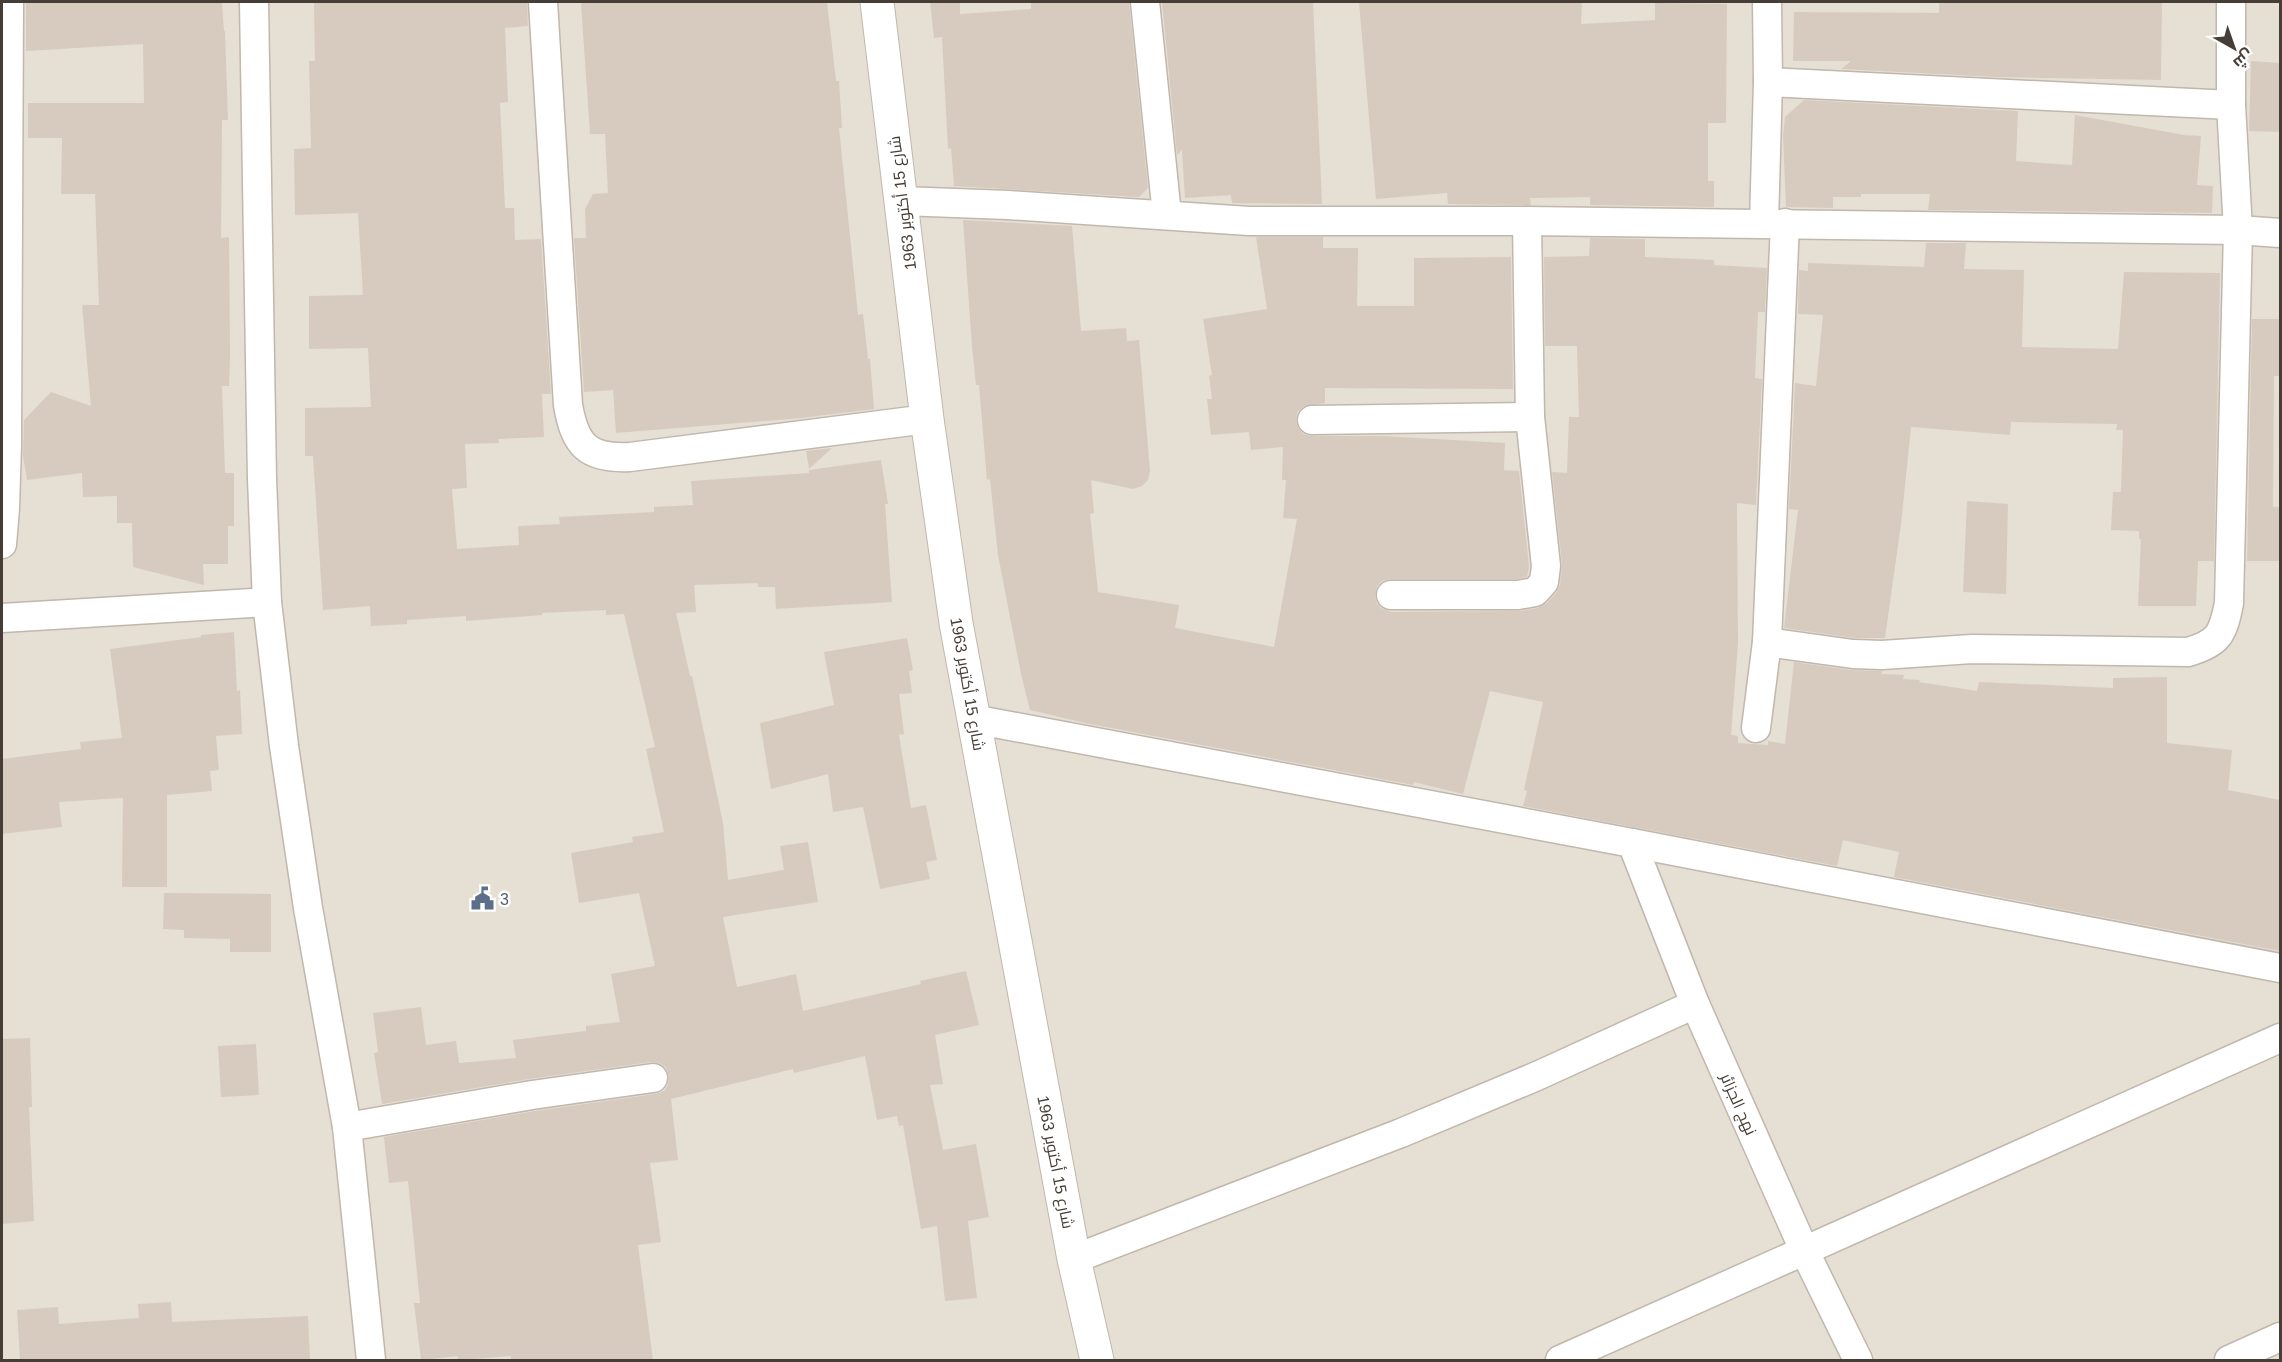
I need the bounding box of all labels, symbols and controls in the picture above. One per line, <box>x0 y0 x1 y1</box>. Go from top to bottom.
north arrow <box>2204 18 2264 78</box>
text: ش <box>2229 45 2257 72</box>
street label: شارع 15 أكتوبر 1963 <box>885 135 922 271</box>
street label: شارع 15 أكتوبر 1963 <box>944 616 989 753</box>
public building icon: 3 <box>469 886 495 912</box>
place label: 3 <box>500 891 509 908</box>
street label: نهج الجزائر <box>1714 1070 1760 1139</box>
street label: شارع 15 أكتوبر 1963 <box>1031 1094 1078 1231</box>

